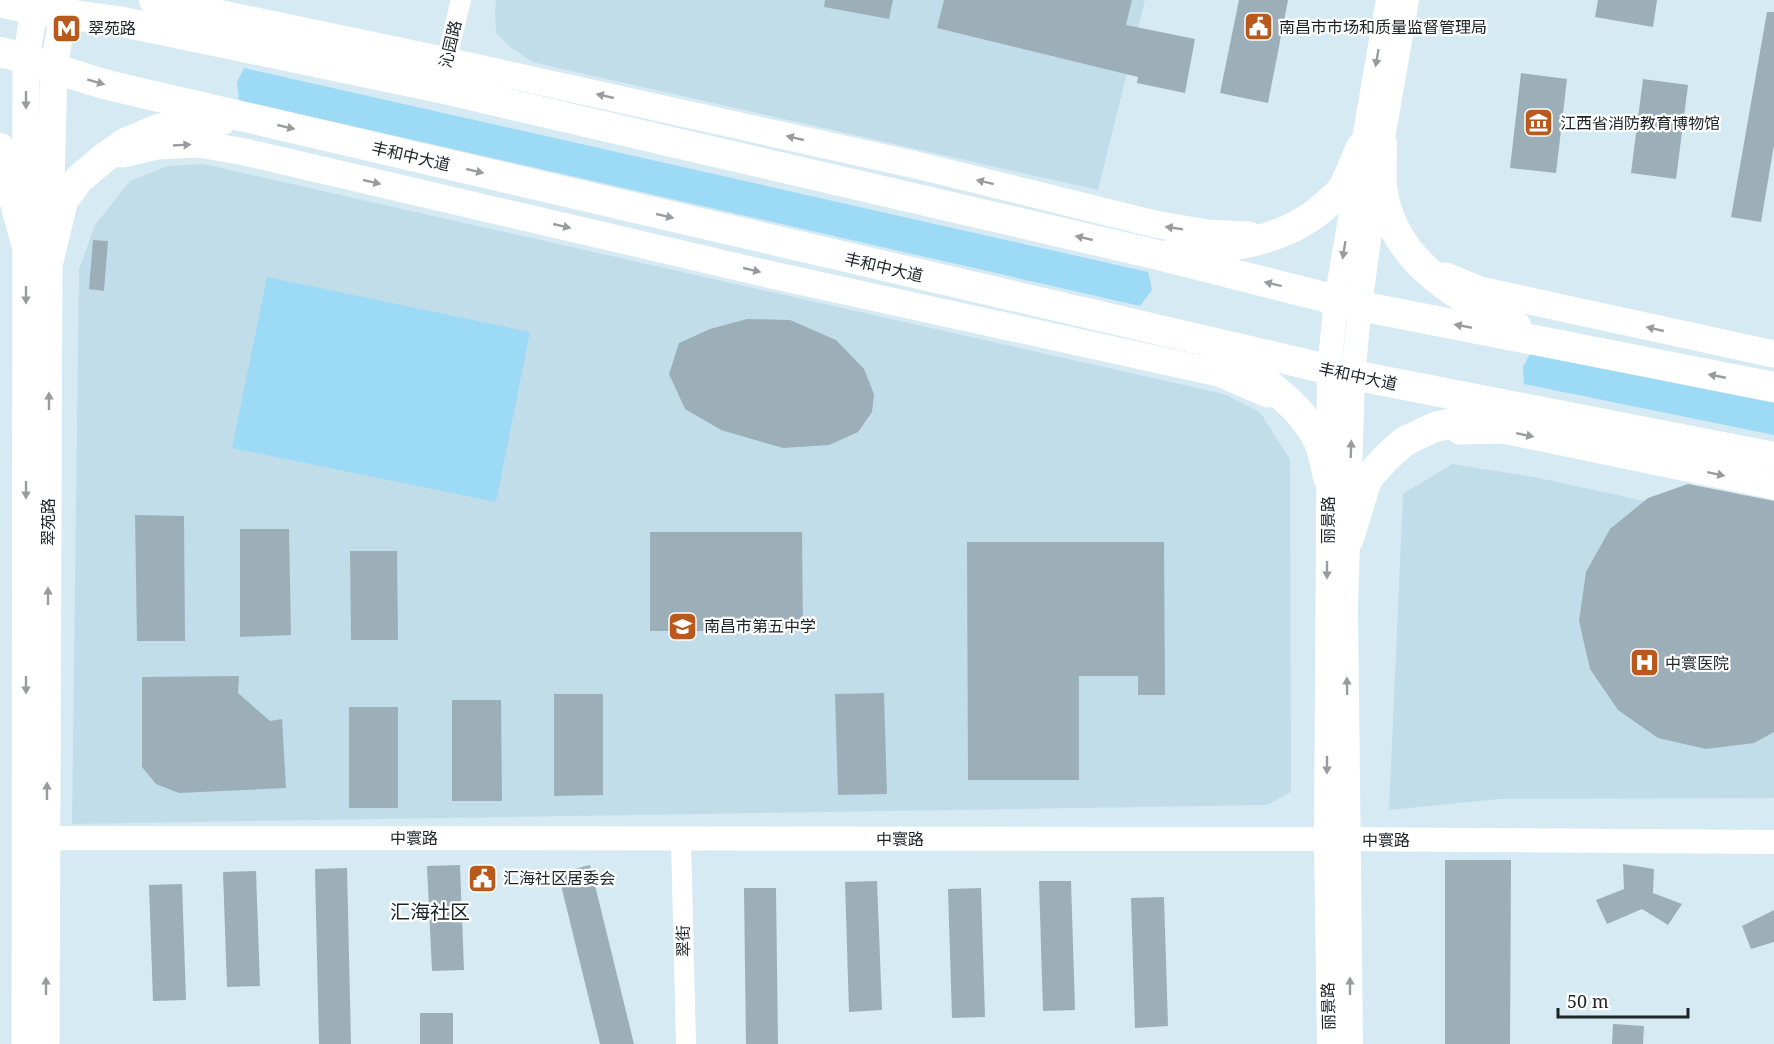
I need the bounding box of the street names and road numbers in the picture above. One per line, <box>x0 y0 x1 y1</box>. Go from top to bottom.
street label: 沁园路 <box>434 18 466 70</box>
street label: 丰和中大道 <box>370 136 452 176</box>
street label: 丰和中大道 <box>843 247 925 287</box>
street label: 丰和中大道 <box>1317 357 1399 395</box>
street label: 丽景路 <box>1317 496 1339 544</box>
street label: 翠苑路 <box>37 498 59 546</box>
street label: 中寰路 <box>390 827 438 849</box>
street label: 中寰路 <box>876 828 924 850</box>
street label: 中寰路 <box>1362 829 1410 851</box>
street label: 翠街 <box>672 925 694 957</box>
street label: 丽景路 <box>1317 982 1339 1030</box>

